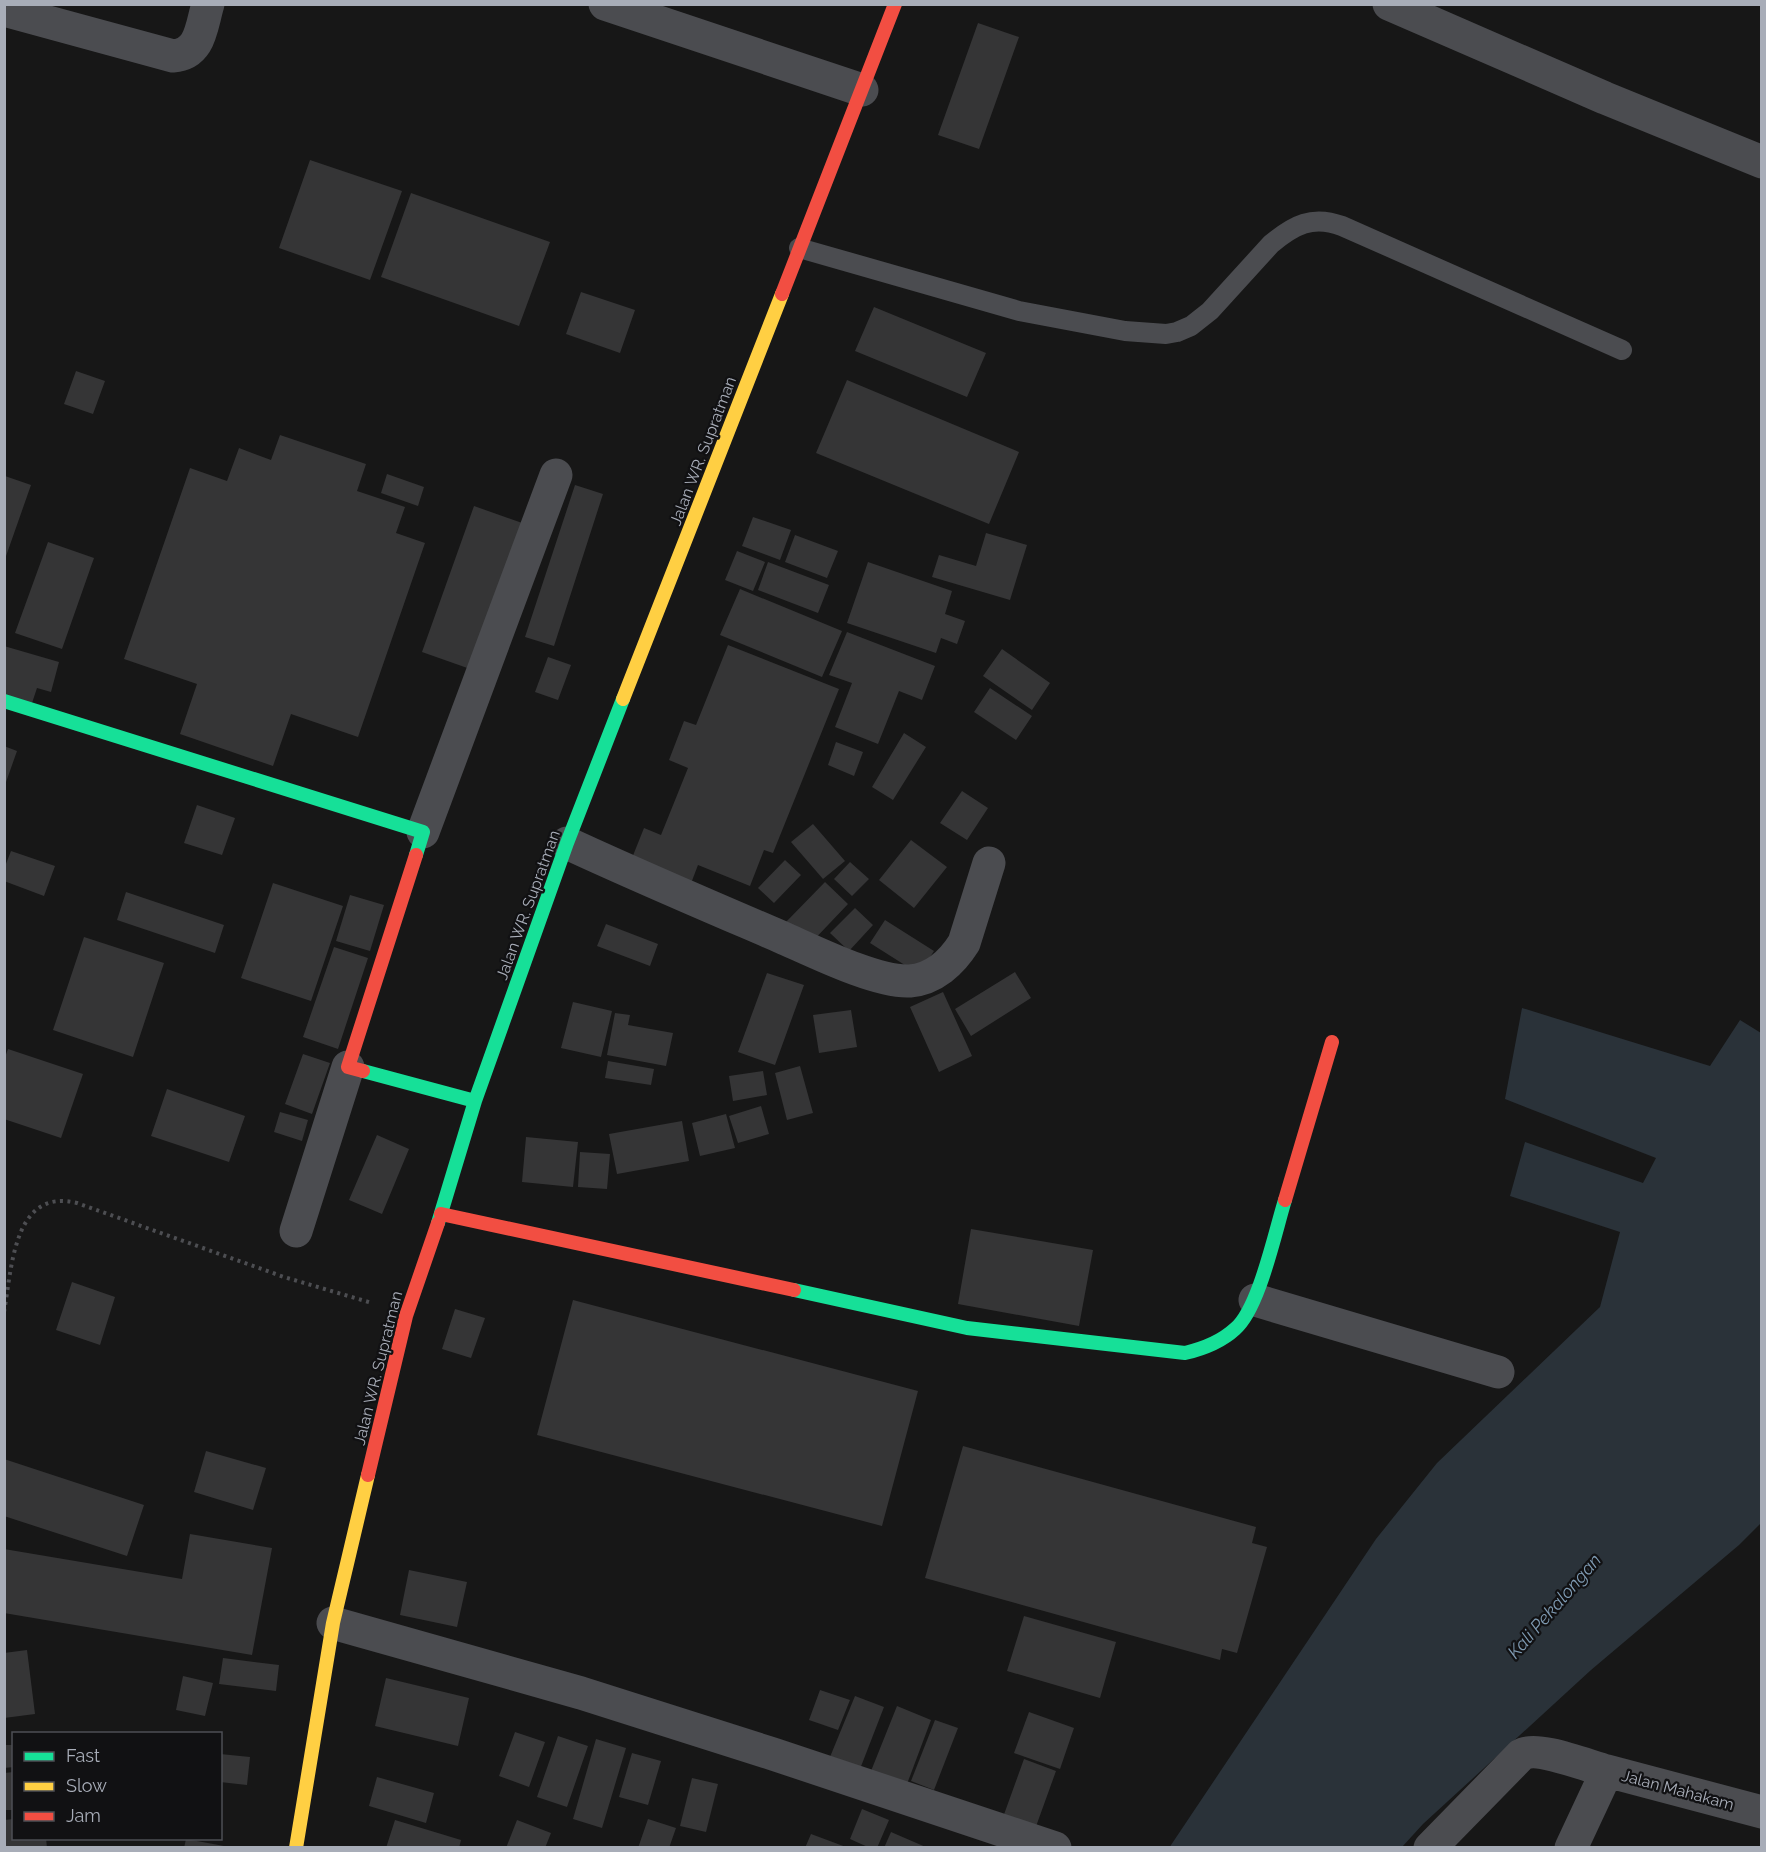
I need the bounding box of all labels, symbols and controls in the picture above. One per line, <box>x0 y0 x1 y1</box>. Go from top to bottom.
street label: Jalan WR. Supratman <box>666 374 740 528</box>
street label: Jalan WR. Supratman <box>492 828 564 982</box>
street label: Jalan WR. Supratman <box>350 1289 406 1447</box>
water label: Kali Pekalongan <box>1503 1549 1605 1663</box>
legend <box>12 1732 222 1840</box>
text: Fast <box>66 1745 100 1766</box>
street label: Jalan Mahakam <box>1620 1766 1736 1814</box>
text: Slow <box>66 1775 107 1796</box>
text: Jam <box>66 1805 101 1826</box>

